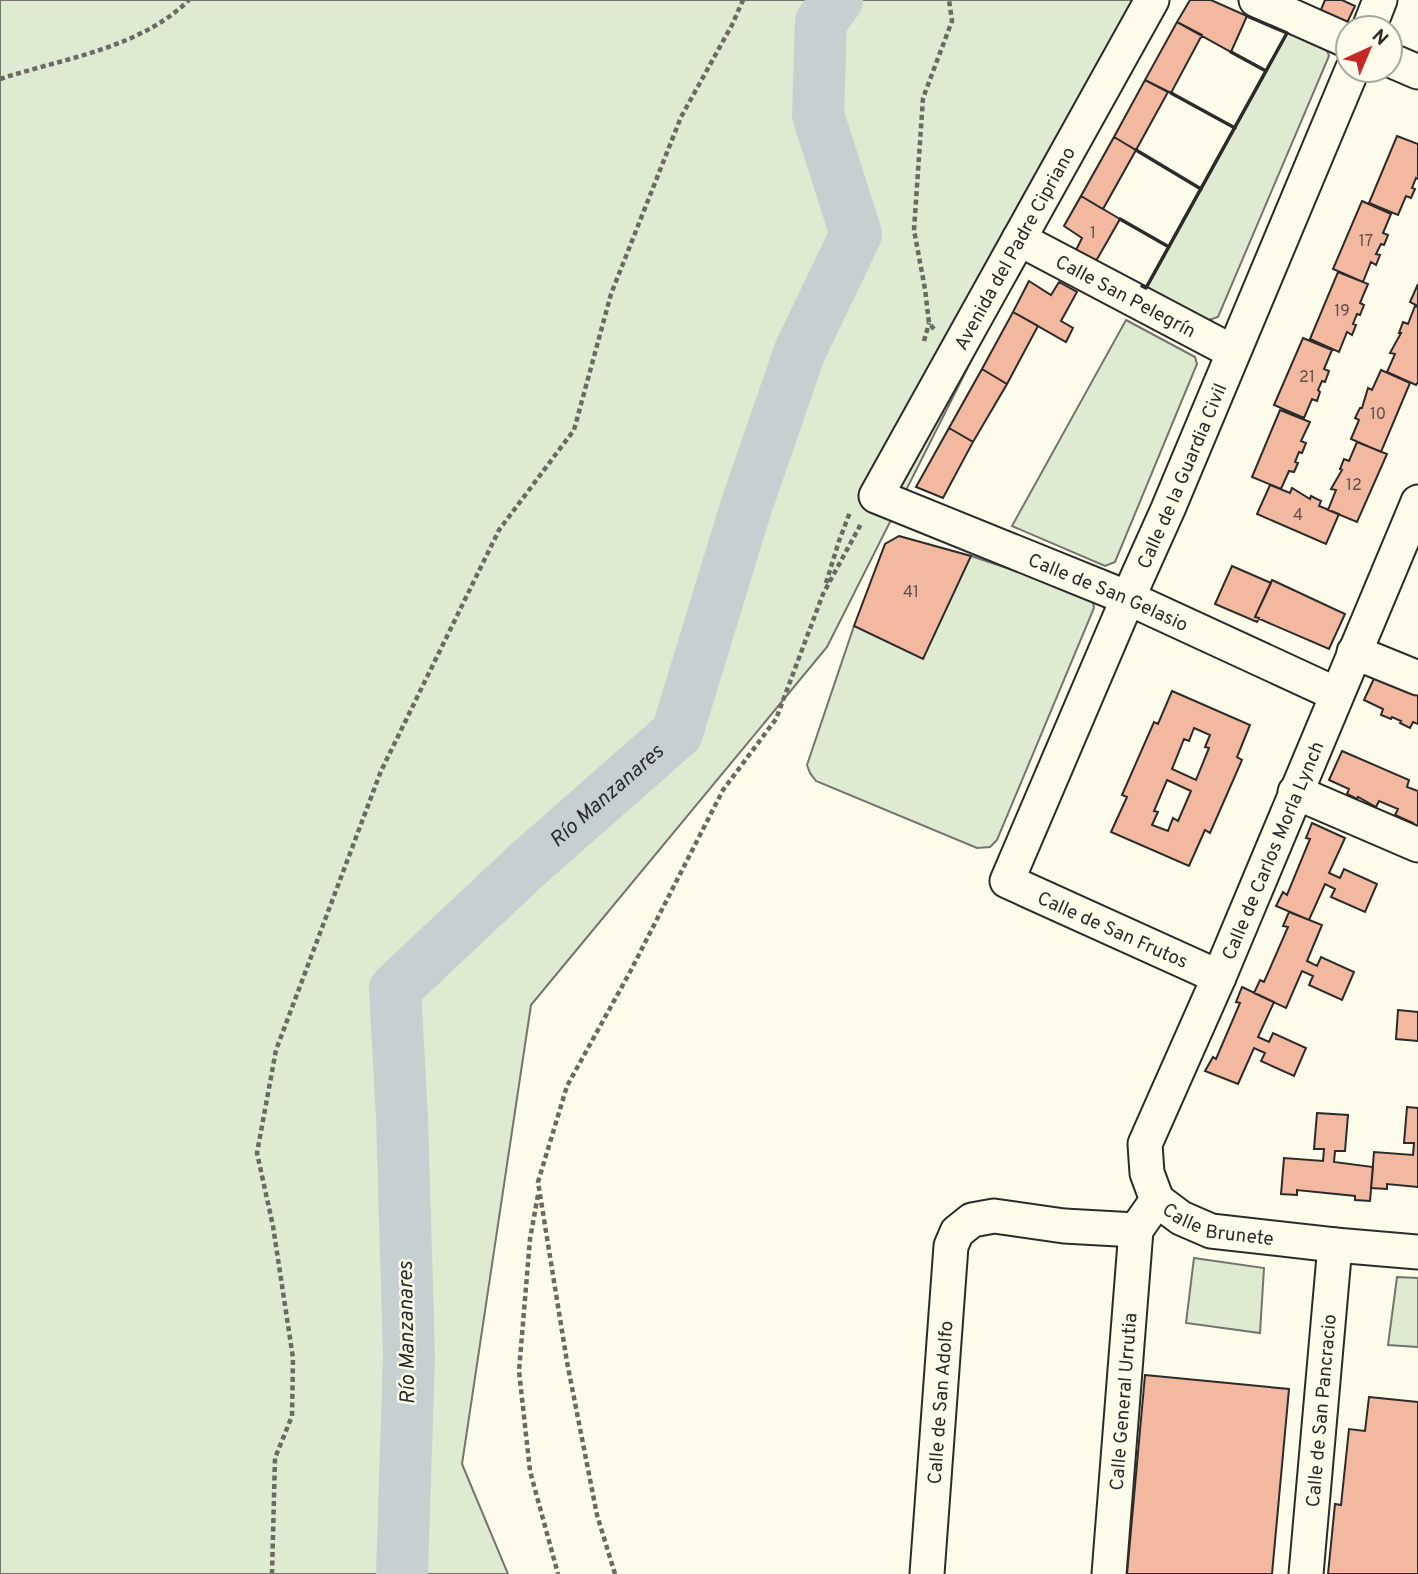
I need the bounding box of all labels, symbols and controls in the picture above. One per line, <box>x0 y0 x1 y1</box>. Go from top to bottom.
north arrow <box>1334 14 1404 84</box>
text: N <box>1366 25 1393 52</box>
street label: Avenida del Padre Cipriano <box>950 143 1082 355</box>
house number: 1 <box>1090 224 1096 244</box>
house number: 17 <box>1359 232 1373 252</box>
street label: Calle San Pelegrín <box>1051 250 1199 344</box>
house number: 19 <box>1334 302 1350 322</box>
house number: 21 <box>1299 368 1315 388</box>
street label: Calle de la Guardia Civil <box>1133 380 1233 573</box>
house number: 10 <box>1370 405 1386 425</box>
house number: 12 <box>1346 476 1362 496</box>
house number: 4 <box>1293 506 1303 526</box>
street label: Calle de San Gelasio <box>1024 549 1192 638</box>
house number: 41 <box>903 583 919 603</box>
street label: Calle de Carlos Morla Lynch <box>1218 738 1330 964</box>
water label: Río Manzanares <box>544 739 670 854</box>
street label: Calle de San Frutos <box>1033 887 1191 975</box>
street label: Calle Brunete <box>1157 1198 1275 1252</box>
water label: Río Manzanares <box>393 1261 422 1405</box>
street label: Calle General Urrutia <box>1106 1312 1143 1491</box>
street label: Calle de San Pancracio <box>1302 1313 1343 1508</box>
street label: Calle de San Adolfo <box>924 1320 959 1485</box>

